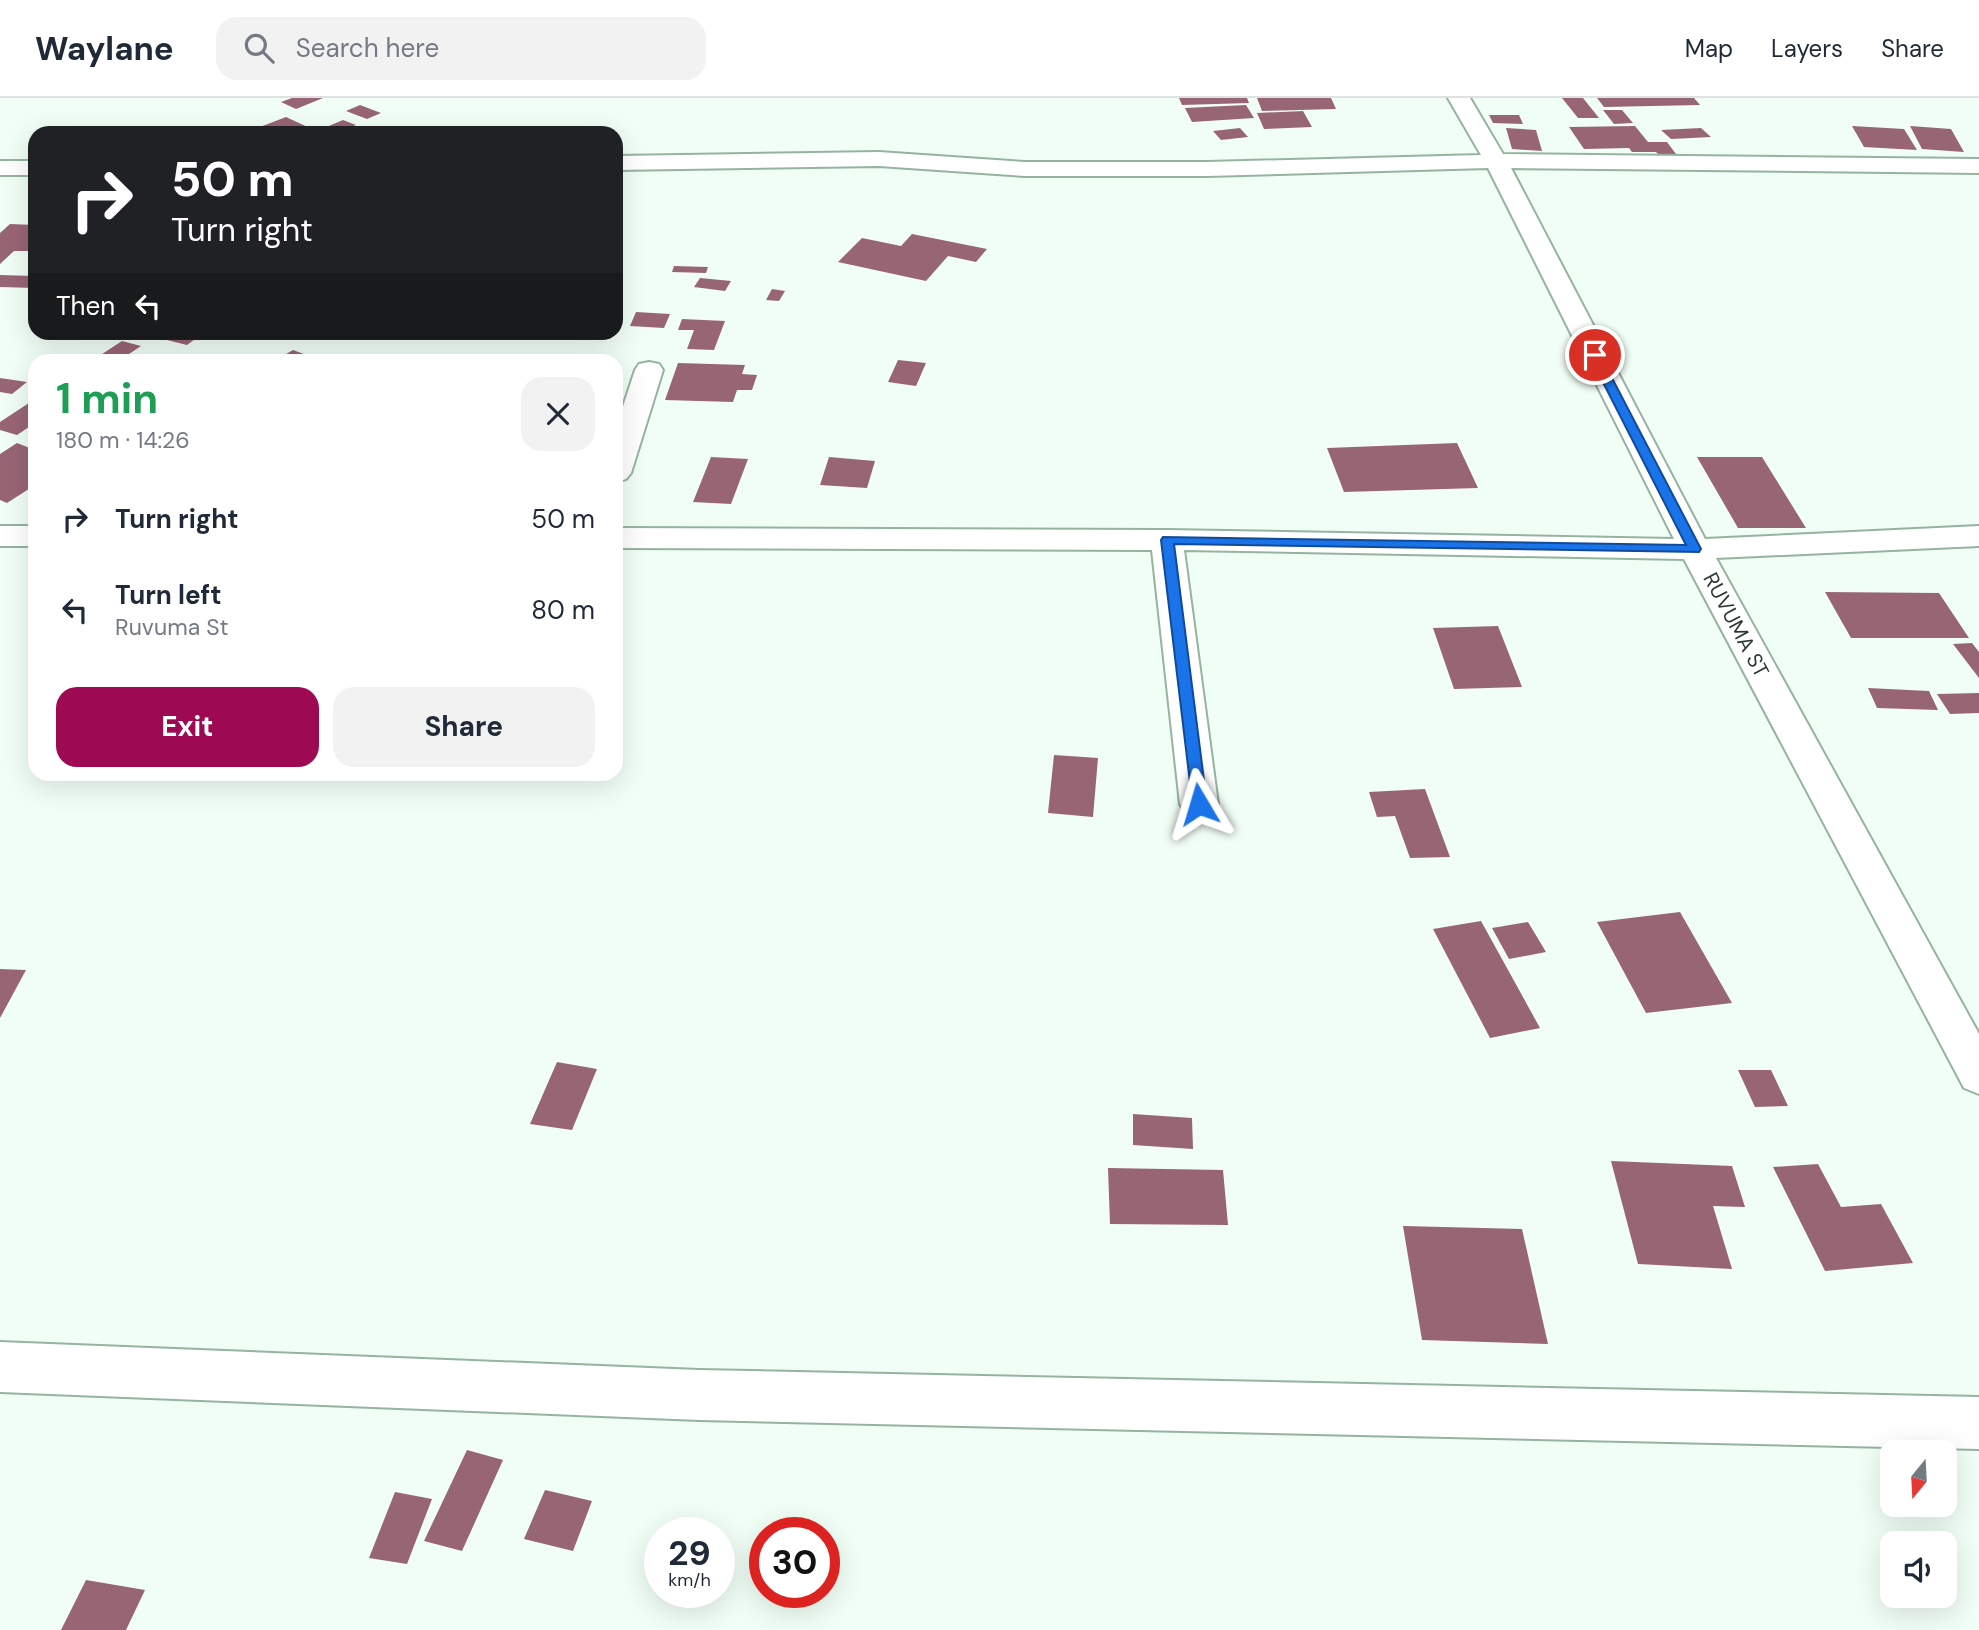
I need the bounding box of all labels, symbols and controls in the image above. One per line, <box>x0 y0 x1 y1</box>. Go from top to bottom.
search box <box>216 17 706 80</box>
text: Waylane <box>35 27 174 70</box>
icon: search <box>240 29 278 67</box>
text: Search here <box>296 31 439 65</box>
text: Map <box>1685 33 1733 64</box>
text: Layers <box>1771 33 1843 64</box>
text: Share <box>1881 33 1944 64</box>
text: 50 m <box>171 147 294 211</box>
icon: right <box>56 154 147 245</box>
text: Turn right <box>171 209 313 251</box>
icon: left <box>129 287 167 325</box>
text: Then <box>56 289 115 323</box>
pin <box>1565 325 1625 385</box>
icon: arrive <box>1576 336 1614 374</box>
text: 1 min <box>56 371 158 426</box>
button: close <box>521 377 595 451</box>
text: 180 m · 14:26 <box>56 425 190 455</box>
icon: right <box>56 500 94 538</box>
text: Turn right <box>115 502 239 536</box>
text: 50 m <box>531 502 595 536</box>
street label: RUVUMA ST <box>1697 568 1775 682</box>
text: Turn left <box>115 578 222 612</box>
icon: left <box>56 591 94 629</box>
text: 80 m <box>531 593 595 627</box>
text: Ruvuma St <box>115 612 229 642</box>
button: Exit <box>56 687 319 767</box>
button: Share <box>333 687 595 767</box>
position arrow <box>1162 767 1236 841</box>
north arrow <box>1880 1440 1956 1517</box>
map controls <box>1880 1440 1957 1608</box>
speed limit sign: 30 <box>749 1517 840 1608</box>
text: 29 <box>668 1530 711 1576</box>
button: sound <box>1880 1531 1957 1608</box>
text: km/h <box>668 1568 711 1592</box>

